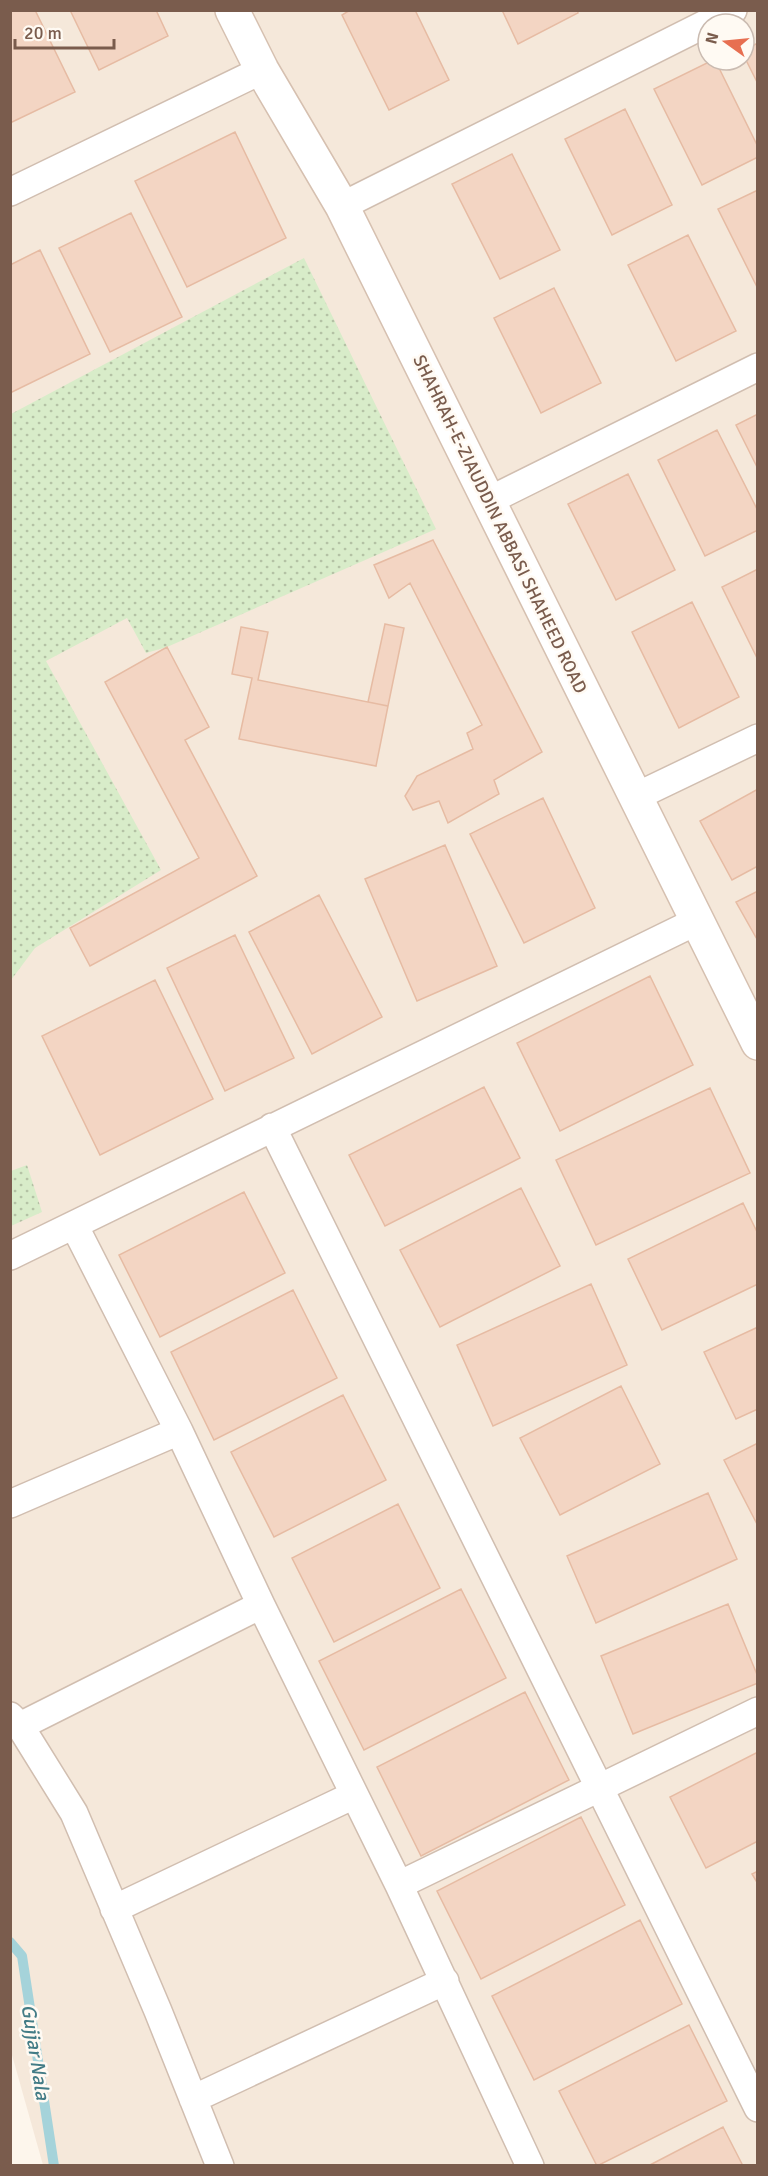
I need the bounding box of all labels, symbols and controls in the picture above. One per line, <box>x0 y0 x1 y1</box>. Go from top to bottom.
scale bar <box>15 12 114 50</box>
north arrow <box>696 12 756 72</box>
text: 20 m <box>24 22 62 44</box>
text: N <box>701 30 724 46</box>
street label: SHAHRAH-E-ZIAUDDIN ABBASI SHAHEED ROAD <box>408 351 592 697</box>
water label: Gujjar Nala <box>16 2002 56 2103</box>

